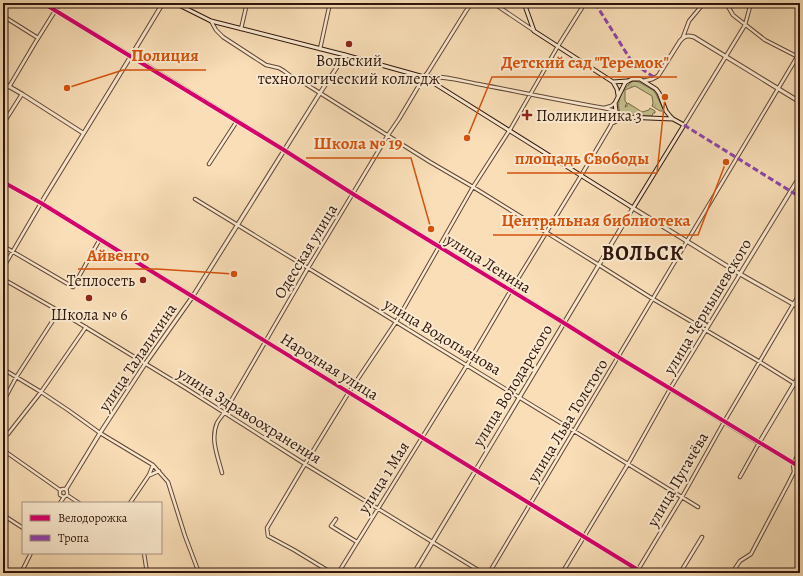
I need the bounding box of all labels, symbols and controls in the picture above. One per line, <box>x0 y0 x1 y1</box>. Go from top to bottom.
marker: Вольский технологический колледж <box>344 39 354 49</box>
callout: Полиция <box>123 41 206 70</box>
text: Полиция <box>131 44 199 67</box>
callout: Детский сад "Теремок" <box>492 48 677 77</box>
place label: Вольский технологический колледж <box>258 50 440 90</box>
text: Детский сад "Теремок" <box>501 51 669 74</box>
place label: Поликлиника 3 <box>536 105 642 127</box>
marker: Поликлиника 3 <box>521 109 533 121</box>
callout: Школа № 19 <box>306 129 411 158</box>
text: Школа № 19 <box>314 132 403 155</box>
callout: площадь Свободы <box>507 144 657 173</box>
text: площадь Свободы <box>515 147 649 170</box>
street label: Одесская улица <box>269 199 343 303</box>
callout: Центральная библиотека <box>493 206 698 235</box>
text: Центральная библиотека <box>501 209 692 232</box>
street label: улица Ленина <box>441 228 536 299</box>
street label: улица Чернышевского <box>658 235 757 379</box>
callout: Айвенго <box>78 240 157 269</box>
district label: ВОЛЬСК <box>602 240 684 267</box>
text: Айвенго <box>86 244 150 267</box>
place label: Теплосеть <box>67 270 135 292</box>
marker: Теплосеть <box>138 275 148 285</box>
street label: улица Водопьянова <box>379 292 506 381</box>
marker: Школа № 6 <box>84 293 94 303</box>
street label: улица Талалихина <box>93 299 182 417</box>
place label: Школа № 6 <box>50 304 128 326</box>
street label: улица Володарского <box>467 320 558 452</box>
street label: Народная улица <box>276 328 383 406</box>
street label: улица Льва Толстого <box>522 355 613 487</box>
street label: улица Здравоохранения <box>172 362 326 469</box>
street label: улица Пугачёва <box>641 428 714 532</box>
street label: улица 1 Мая <box>352 437 415 519</box>
legend <box>22 502 162 554</box>
text: Велодорожка <box>58 510 128 526</box>
text: Тропа <box>58 530 89 546</box>

